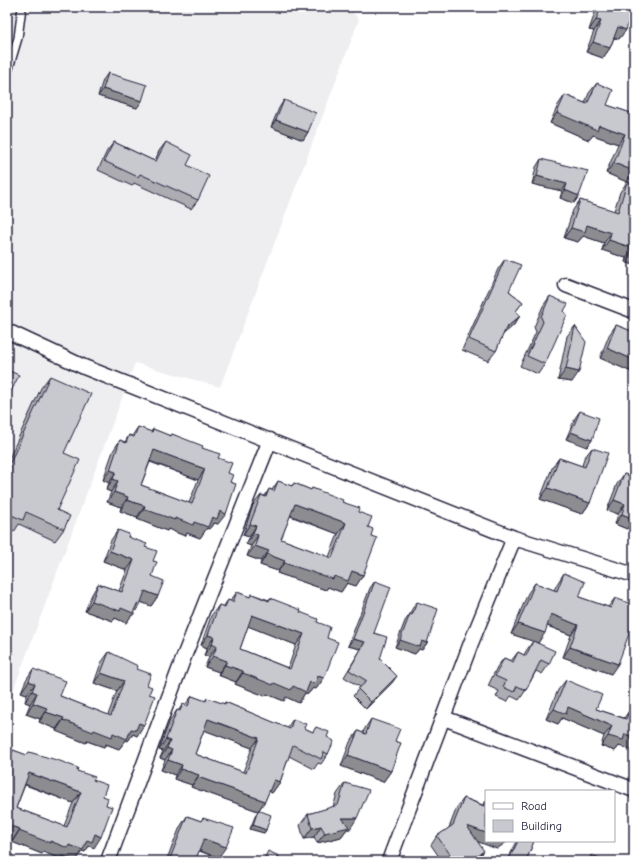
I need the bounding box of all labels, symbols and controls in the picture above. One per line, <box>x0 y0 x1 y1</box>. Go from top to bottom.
legend <box>485 790 615 842</box>
text: Road <box>521 799 547 813</box>
text: Building <box>521 819 562 833</box>

